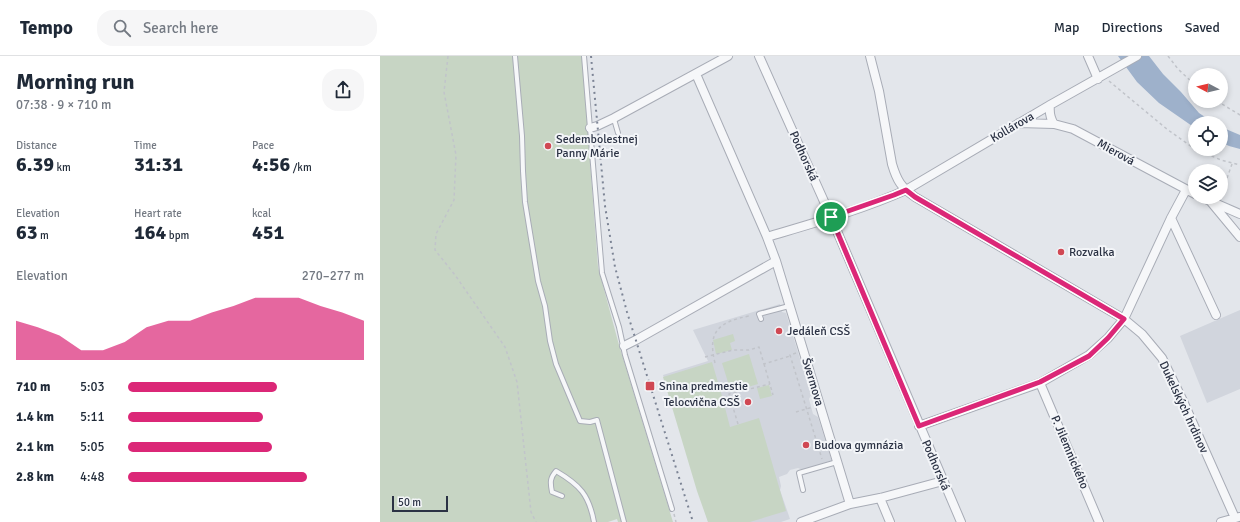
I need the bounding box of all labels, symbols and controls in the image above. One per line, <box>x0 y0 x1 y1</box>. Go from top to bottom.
search box <box>97 10 377 46</box>
text: Tempo <box>20 16 73 40</box>
icon: search <box>111 17 133 39</box>
text: Search here <box>143 19 219 37</box>
text: Map <box>1054 19 1080 36</box>
text: Directions <box>1102 19 1163 36</box>
text: Saved <box>1185 19 1220 36</box>
text: Morning run <box>16 68 135 95</box>
north arrow <box>1188 68 1228 108</box>
map controls <box>1188 68 1228 204</box>
button: share <box>322 69 364 111</box>
text: 07:38 · 9 × 710 m <box>16 97 111 113</box>
street label: Kollárova <box>988 109 1037 146</box>
button: locate <box>1188 116 1228 156</box>
street label: Podhorská <box>786 129 821 184</box>
place label: Sedembolestnej Panny Márie <box>556 132 638 161</box>
street label: Mierová <box>1094 136 1137 169</box>
text: Distance <box>16 139 57 152</box>
text: Time <box>134 139 157 152</box>
text: Pace <box>252 139 274 152</box>
marker: Sedembolestnej Panny Márie <box>543 141 553 151</box>
text: 6.39 <box>16 152 54 177</box>
text: 31:31 <box>134 152 183 177</box>
text: 4:56 <box>252 152 290 177</box>
text: km <box>54 161 71 174</box>
text: /km <box>290 161 312 174</box>
button: layers <box>1188 164 1228 204</box>
pin <box>814 200 848 234</box>
icon: arrive <box>820 206 842 228</box>
text: Elevation <box>16 207 60 220</box>
text: Heart rate <box>134 207 182 220</box>
text: kcal <box>252 207 271 220</box>
text: 63 <box>16 220 38 245</box>
text: 164 <box>134 220 166 245</box>
text: 451 <box>252 220 284 245</box>
text: m <box>38 229 49 242</box>
text: bpm <box>166 229 189 242</box>
place label: Rozvalka <box>1069 245 1115 260</box>
marker: Rozvalka <box>1056 247 1066 257</box>
text: Elevation <box>16 268 68 284</box>
text: 270–277 m <box>302 268 364 284</box>
place label: Jedáleň CSŠ <box>787 324 850 339</box>
marker: Jedáleň CSŠ <box>774 326 784 336</box>
street label: Švermova <box>798 356 827 408</box>
street label: Dukelských hrdinov <box>1156 359 1212 456</box>
text: 710 m <box>16 379 50 395</box>
text: 5:03 <box>80 379 105 395</box>
place label: Snina predmestie <box>659 379 748 394</box>
marker: Snina predmestie <box>644 380 656 392</box>
place label: Telocvična CSŠ <box>664 395 740 410</box>
marker: Telocvična CSŠ <box>743 397 753 407</box>
text: 1.4 km <box>16 409 54 425</box>
text: 5:11 <box>80 409 105 425</box>
street label: P. Jilemnického <box>1047 413 1092 491</box>
place label: Budova gymnázia <box>814 438 903 453</box>
street label: Podhorská <box>918 438 953 493</box>
text: 2.1 km <box>16 439 54 455</box>
text: 5:05 <box>80 439 105 455</box>
marker: Budova gymnázia <box>801 440 811 450</box>
text: 2.8 km <box>16 469 54 485</box>
text: 4:48 <box>80 469 105 485</box>
scale bar <box>392 494 448 513</box>
text: 50 m <box>398 496 421 509</box>

